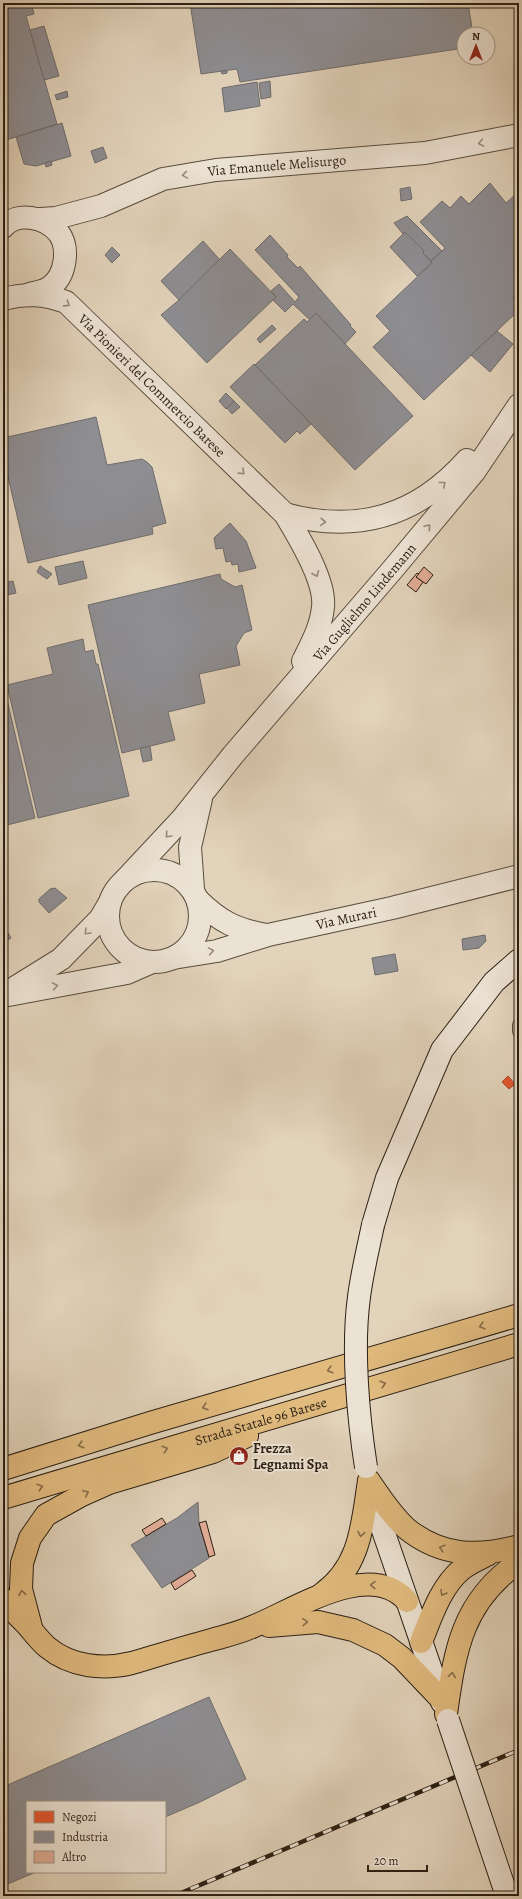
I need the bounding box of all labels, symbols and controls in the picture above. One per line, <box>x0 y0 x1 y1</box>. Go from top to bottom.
north arrow <box>456 26 496 66</box>
text: N <box>472 29 480 44</box>
one-way arrow <box>478 139 484 147</box>
street label: Via Emanuele Melisurgo <box>205 150 347 181</box>
one-way arrow <box>182 170 188 179</box>
one-way arrow <box>63 299 70 306</box>
street label: Via Pionieri del Commercio Barese <box>73 309 230 461</box>
one-way arrow <box>237 467 245 475</box>
one-way arrow <box>439 481 446 488</box>
one-way arrow <box>320 517 326 526</box>
one-way arrow <box>424 524 431 532</box>
street label: Via Guglielmo Lindemann <box>308 539 421 666</box>
one-way arrow <box>311 569 319 577</box>
one-way arrow <box>165 830 173 838</box>
street label: Via Murari <box>313 903 378 935</box>
one-way arrow <box>84 927 92 935</box>
one-way arrow <box>208 948 214 956</box>
one-way arrow <box>52 983 58 991</box>
one-way arrow <box>478 1321 485 1330</box>
one-way arrow <box>327 1365 334 1374</box>
one-way arrow <box>379 1380 386 1389</box>
street label: Strada Statale 96 Barese <box>193 1393 329 1450</box>
one-way arrow <box>202 1402 209 1411</box>
place label: Frezza Legnami Spa <box>253 1439 329 1474</box>
one-way arrow <box>78 1440 85 1449</box>
one-way arrow <box>161 1445 168 1454</box>
shop icon: Frezza Legnami Spa <box>228 1445 250 1467</box>
one-way arrow <box>37 1483 44 1492</box>
one-way arrow <box>81 1490 89 1498</box>
one-way arrow <box>357 1530 366 1537</box>
one-way arrow <box>438 1544 445 1553</box>
one-way arrow <box>370 1581 376 1589</box>
one-way arrow <box>441 1589 448 1596</box>
one-way arrow <box>18 1590 27 1596</box>
one-way arrow <box>302 1618 308 1627</box>
one-way arrow <box>447 1672 456 1678</box>
legend <box>26 1801 166 1873</box>
text: Negozi <box>62 1809 97 1825</box>
text: Industria <box>62 1829 108 1845</box>
scale bar <box>368 1847 427 1873</box>
text: Altro <box>61 1849 86 1865</box>
text: 20 m <box>374 1853 398 1869</box>

